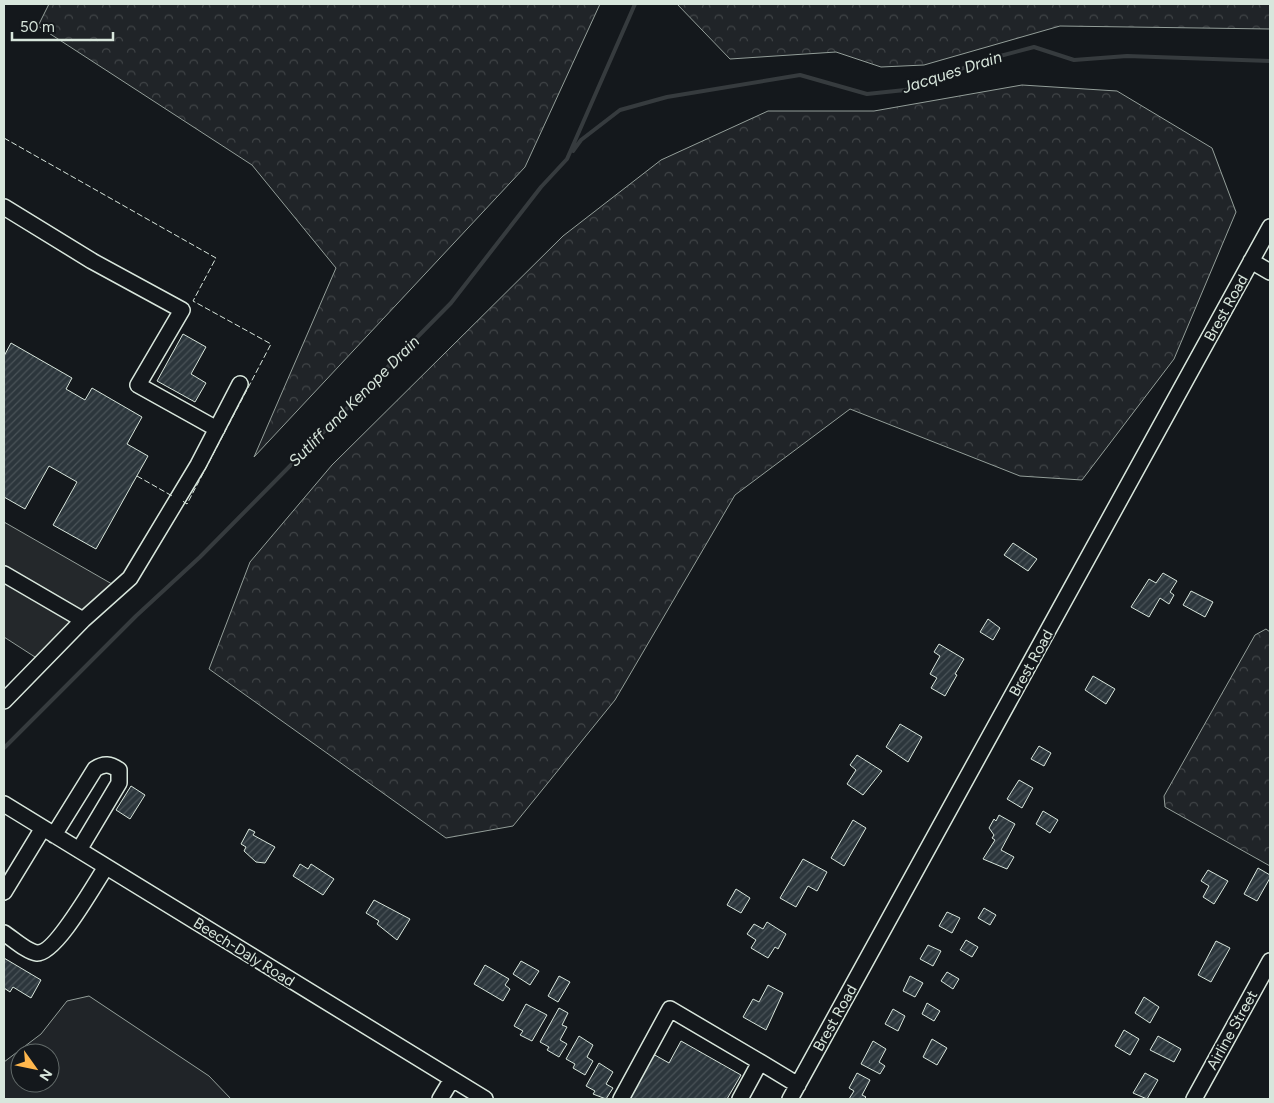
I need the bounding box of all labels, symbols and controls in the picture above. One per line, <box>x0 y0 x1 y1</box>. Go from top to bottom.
scale bar <box>12 10 114 42</box>
text: 50 m <box>20 18 55 36</box>
water label: Jacques Drain <box>899 47 1004 97</box>
street label: Brest Road <box>1200 272 1252 344</box>
water label: Sutliff and Kenope Drain <box>285 332 423 470</box>
street label: Brest Road <box>1005 627 1057 699</box>
street label: Beech-Daly Road <box>190 914 298 990</box>
street label: Brest Road <box>809 982 861 1054</box>
street label: Airline Street <box>1203 987 1261 1073</box>
north arrow <box>10 1043 60 1093</box>
text: N <box>35 1066 56 1084</box>

